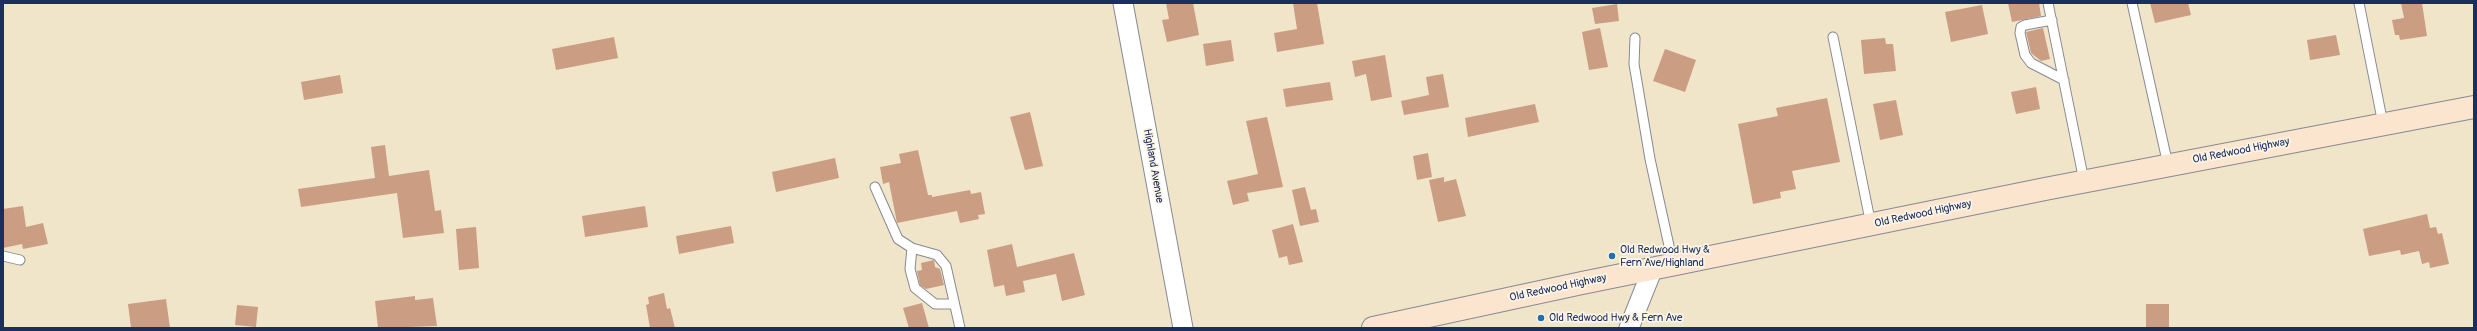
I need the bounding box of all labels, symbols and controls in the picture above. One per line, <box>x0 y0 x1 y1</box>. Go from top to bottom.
street label: Highland Avenue <box>1140 128 1166 204</box>
street label: Old Redwood Highway <box>2191 135 2291 167</box>
street label: Old Redwood Highway <box>1873 197 1973 231</box>
place label: Old Redwood Hwy & Fern Ave/Highland <box>1620 243 1710 269</box>
marker: Old Redwood Hwy & Fern Ave/Highland <box>1607 251 1617 261</box>
street label: Old Redwood Highway <box>1508 271 1608 305</box>
place label: Old Redwood Hwy & Fern Ave <box>1549 311 1682 325</box>
marker: Old Redwood Hwy & Fern Ave <box>1536 313 1546 323</box>

